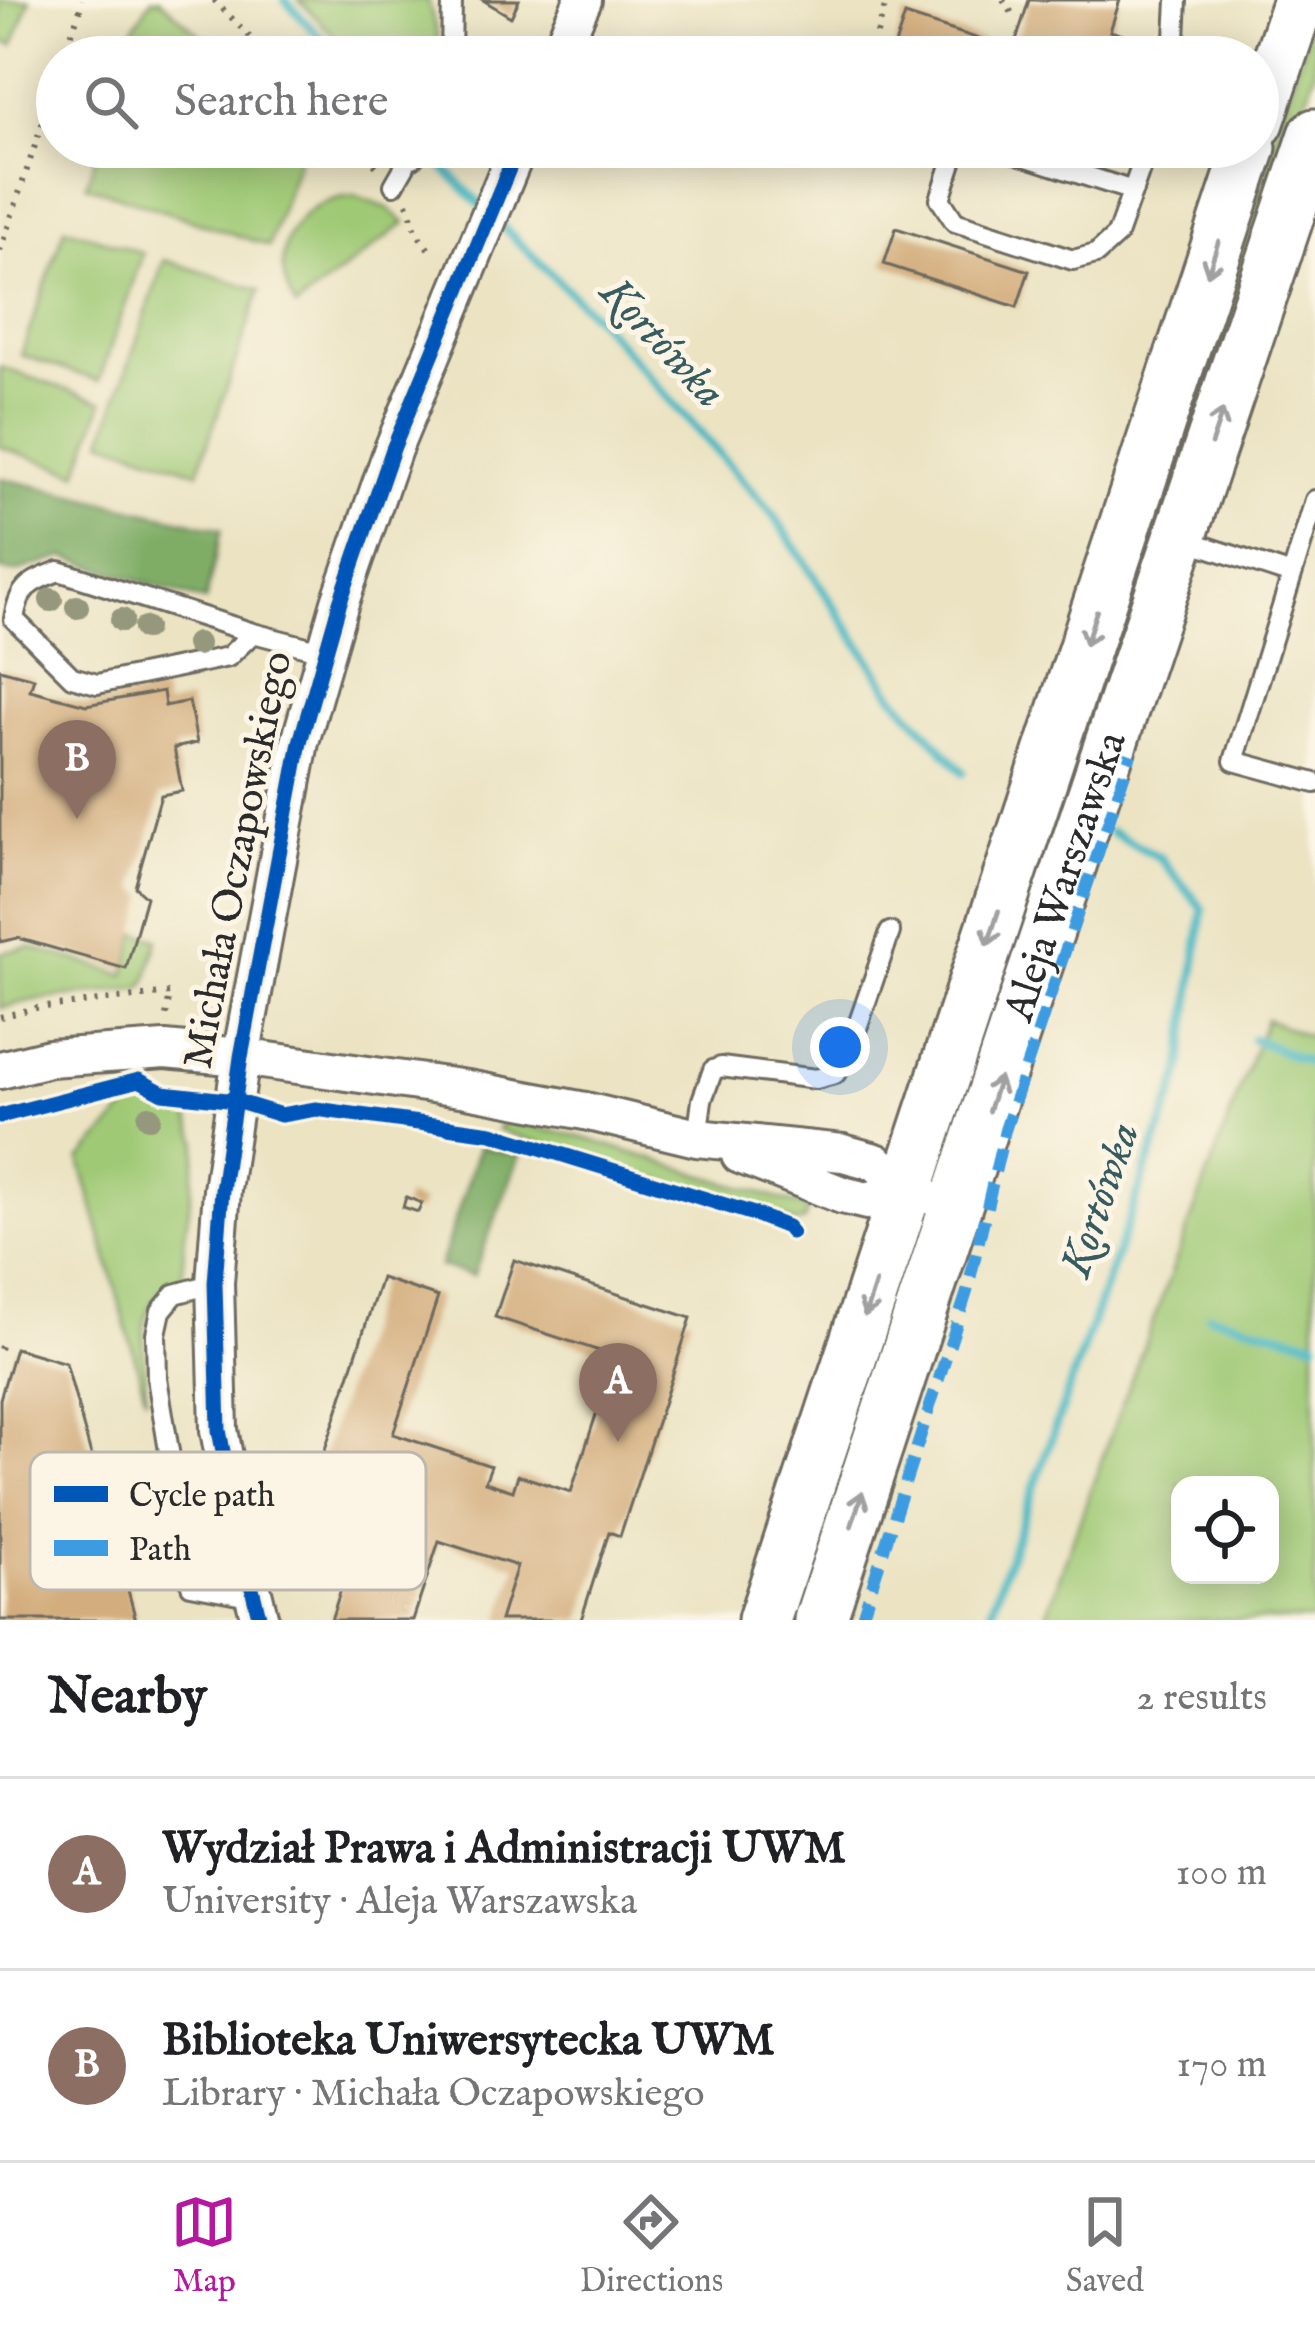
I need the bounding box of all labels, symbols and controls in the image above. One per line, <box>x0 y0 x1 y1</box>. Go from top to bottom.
search box <box>36 36 1279 168</box>
icon: search <box>78 69 144 135</box>
text: Search here <box>174 74 388 131</box>
one-way arrow <box>1201 239 1222 276</box>
water label: Kortówka <box>585 264 737 421</box>
one-way arrow <box>1208 409 1229 446</box>
one-way arrow <box>1078 608 1100 646</box>
street label: Michała Oczapowskiego <box>173 647 305 1073</box>
pin: B <box>38 720 116 819</box>
street label: Aleja Warszawska <box>993 724 1140 1029</box>
one-way arrow <box>980 908 1002 946</box>
your location <box>810 1017 870 1077</box>
one-way arrow <box>985 1076 1006 1113</box>
water label: Kortówka <box>1047 1115 1154 1287</box>
one-way arrow <box>857 1280 879 1318</box>
pin: A <box>579 1343 657 1442</box>
legend <box>30 1452 426 1590</box>
text: Cycle path <box>129 1476 275 1518</box>
map controls <box>1171 1476 1279 1584</box>
button: locate <box>1171 1476 1279 1584</box>
one-way arrow <box>847 1491 869 1529</box>
text: Path <box>129 1530 191 1572</box>
text: Nearby <box>48 1666 207 1731</box>
text: 2 results <box>1136 1674 1267 1723</box>
text: Wydział Prawa i Administracji UWM <box>162 1821 846 1878</box>
text: A <box>74 1849 100 1898</box>
text: 100 m <box>1176 1849 1267 1898</box>
text: University · Aleja Warszawska <box>162 1878 637 1927</box>
text: Biblioteka Uniwersytecka UWM <box>162 2013 775 2070</box>
text: B <box>74 2041 100 2090</box>
text: 170 m <box>1176 2041 1267 2090</box>
text: Library · Michała Oczapowskiego <box>162 2070 705 2119</box>
tab: Map <box>171 2189 237 2303</box>
tab: Directions <box>580 2189 723 2303</box>
tab: Saved <box>1066 2189 1144 2303</box>

